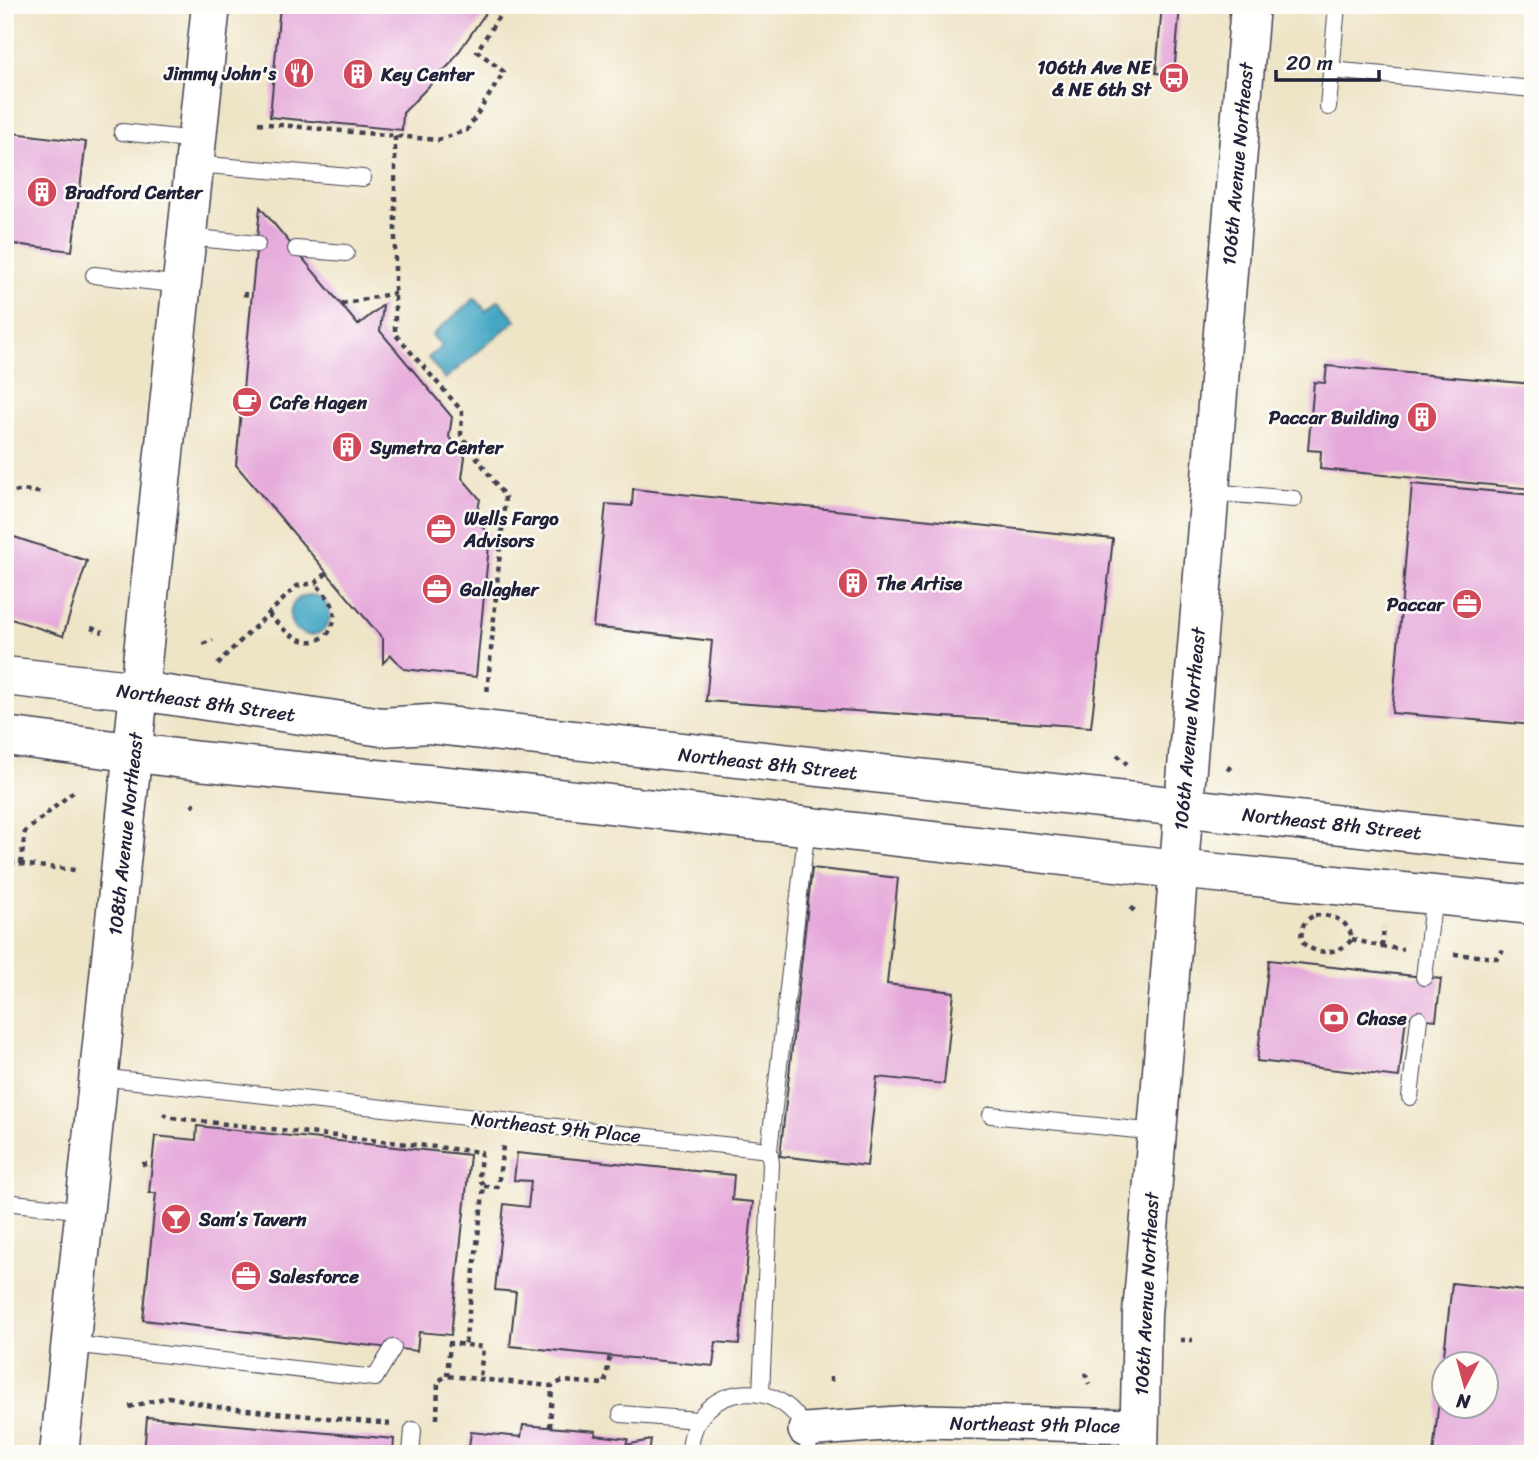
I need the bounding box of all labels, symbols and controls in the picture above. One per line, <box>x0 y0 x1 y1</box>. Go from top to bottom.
scale bar <box>1276 38 1379 82</box>
text: 20 m <box>1286 44 1333 82</box>
place label: 106th Ave NE & NE 6th St <box>1037 51 1152 106</box>
restaurant icon: Jimmy John's <box>282 56 316 90</box>
place label: Jimmy John's <box>163 57 277 90</box>
building icon: Key Center <box>341 57 375 91</box>
place label: Key Center <box>380 58 476 91</box>
street label: 106th Avenue Northeast <box>1212 60 1263 267</box>
bus stop icon: 106th Ave NE & NE 6th St <box>1157 61 1191 95</box>
building icon: Bradford Center <box>25 175 59 209</box>
place label: Bradford Center <box>65 176 204 209</box>
cafe icon: Cafe Hagen <box>230 385 264 419</box>
place label: Cafe Hagen <box>269 386 368 419</box>
building icon: Paccar Building <box>1405 400 1439 434</box>
place label: Paccar Building <box>1269 401 1399 434</box>
building icon: Symetra Center <box>330 430 364 464</box>
place label: Symetra Center <box>369 431 505 464</box>
place label: Wells Fargo Advisors <box>463 502 559 557</box>
office icon: Wells Fargo Advisors <box>424 512 458 546</box>
building icon: The Artise <box>836 566 870 600</box>
place label: The Artise <box>876 567 963 600</box>
office icon: Gallagher <box>420 572 454 606</box>
place label: Gallagher <box>459 573 540 606</box>
office icon: Paccar <box>1450 587 1484 621</box>
place label: Paccar <box>1387 588 1445 621</box>
street label: 106th Avenue Northeast <box>1164 625 1215 832</box>
street label: Northeast 8th Street <box>114 674 297 731</box>
street label: 108th Avenue Northeast <box>98 729 153 937</box>
street label: Northeast 8th Street <box>677 738 859 789</box>
street label: Northeast 8th Street <box>1241 798 1423 849</box>
bank icon: Chase <box>1317 1001 1351 1035</box>
place label: Chase <box>1356 1002 1407 1035</box>
street label: Northeast 9th Place <box>470 1102 642 1153</box>
street label: 106th Avenue Northeast <box>1125 1190 1168 1397</box>
bar icon: Sam’s Tavern <box>159 1202 193 1236</box>
place label: Sam’s Tavern <box>198 1203 307 1236</box>
office icon: Salesforce <box>229 1259 263 1293</box>
place label: Salesforce <box>268 1260 359 1293</box>
north arrow <box>1430 1350 1500 1420</box>
text: N <box>1454 1384 1473 1419</box>
street label: Northeast 9th Place <box>950 1407 1121 1442</box>

